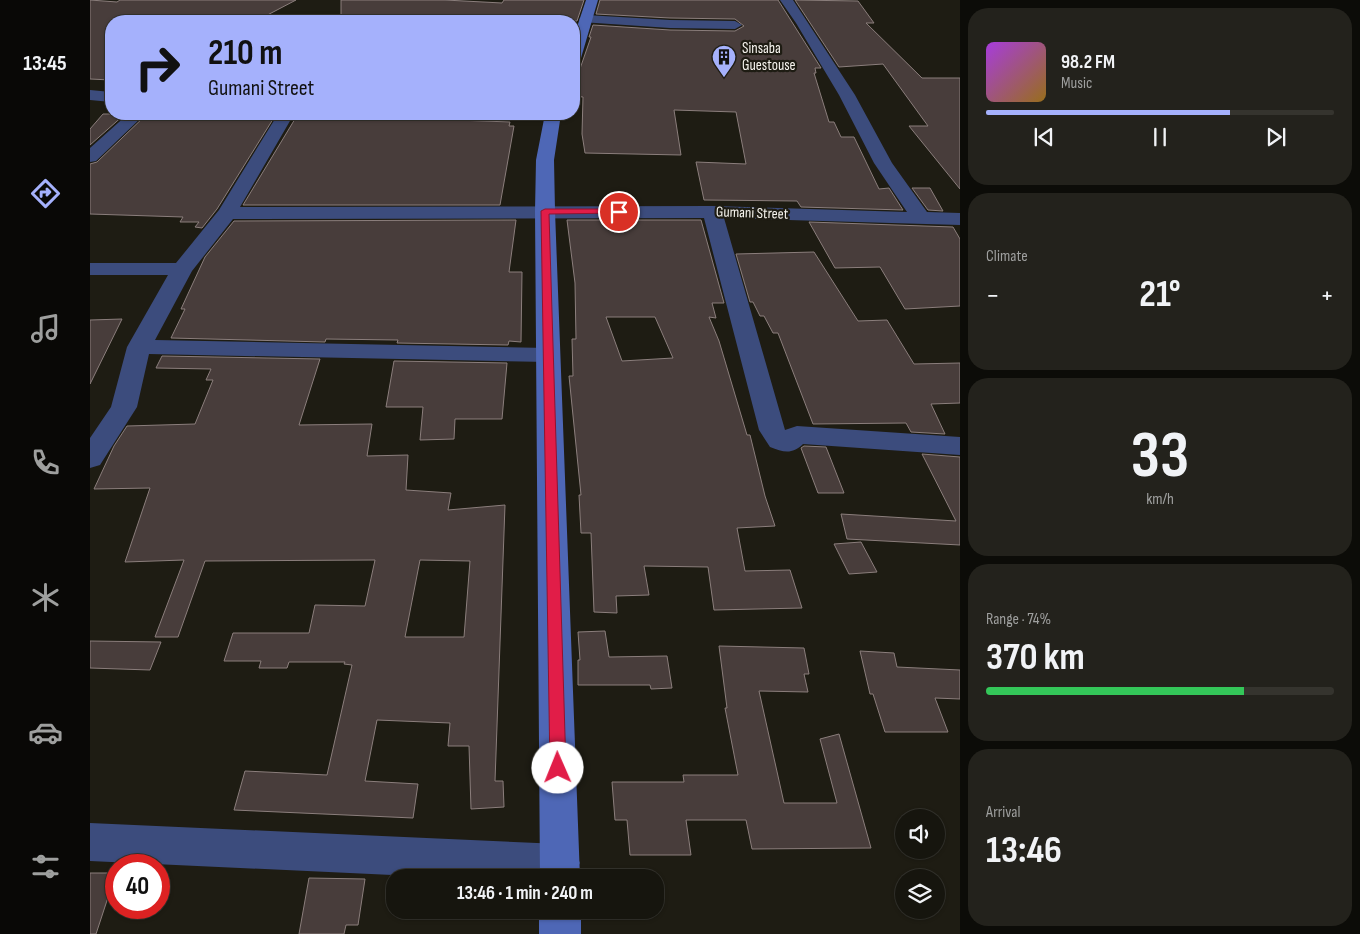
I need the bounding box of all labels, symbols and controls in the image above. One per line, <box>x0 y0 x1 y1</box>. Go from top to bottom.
text: 210 m <box>208 32 282 75</box>
icon: right <box>125 35 190 100</box>
place label: Sinsaba Guestouse <box>742 39 796 75</box>
building icon: Sinsaba Guestouse <box>711 44 737 78</box>
text: 13:45 <box>23 50 67 77</box>
text: 98.2 FM <box>1061 51 1115 74</box>
text: Music <box>1061 74 1092 93</box>
text: Gumani Street <box>208 75 314 102</box>
icon: previous <box>1030 123 1058 151</box>
icon: pause <box>1146 123 1174 151</box>
icon: next <box>1262 123 1290 151</box>
icon: directions <box>28 176 63 211</box>
pin <box>598 191 640 233</box>
icon: arrive <box>605 198 633 226</box>
street label: Gumani Street <box>715 202 789 224</box>
text: Climate <box>986 247 1028 266</box>
text: 21° <box>1139 272 1181 317</box>
text: − <box>986 279 1000 312</box>
text: + <box>1320 279 1334 312</box>
icon: music <box>28 311 63 346</box>
text: 33 <box>1131 418 1189 496</box>
icon: phone <box>28 445 63 480</box>
text: km/h <box>1146 490 1174 509</box>
icon: climate <box>28 580 63 615</box>
text: Range · 74% <box>986 610 1051 629</box>
text: 370 km <box>986 635 1085 680</box>
icon: car <box>28 715 63 750</box>
position arrow <box>531 741 583 793</box>
text: Arrival <box>986 803 1020 822</box>
map controls <box>895 809 945 919</box>
button: sound <box>895 809 945 859</box>
text: 13:46 <box>986 828 1062 873</box>
icon: filters <box>28 849 63 884</box>
speed limit sign: 40 <box>105 854 170 919</box>
button: layers <box>895 869 945 919</box>
text: 13:46 · 1 min · 240 m <box>457 882 593 905</box>

